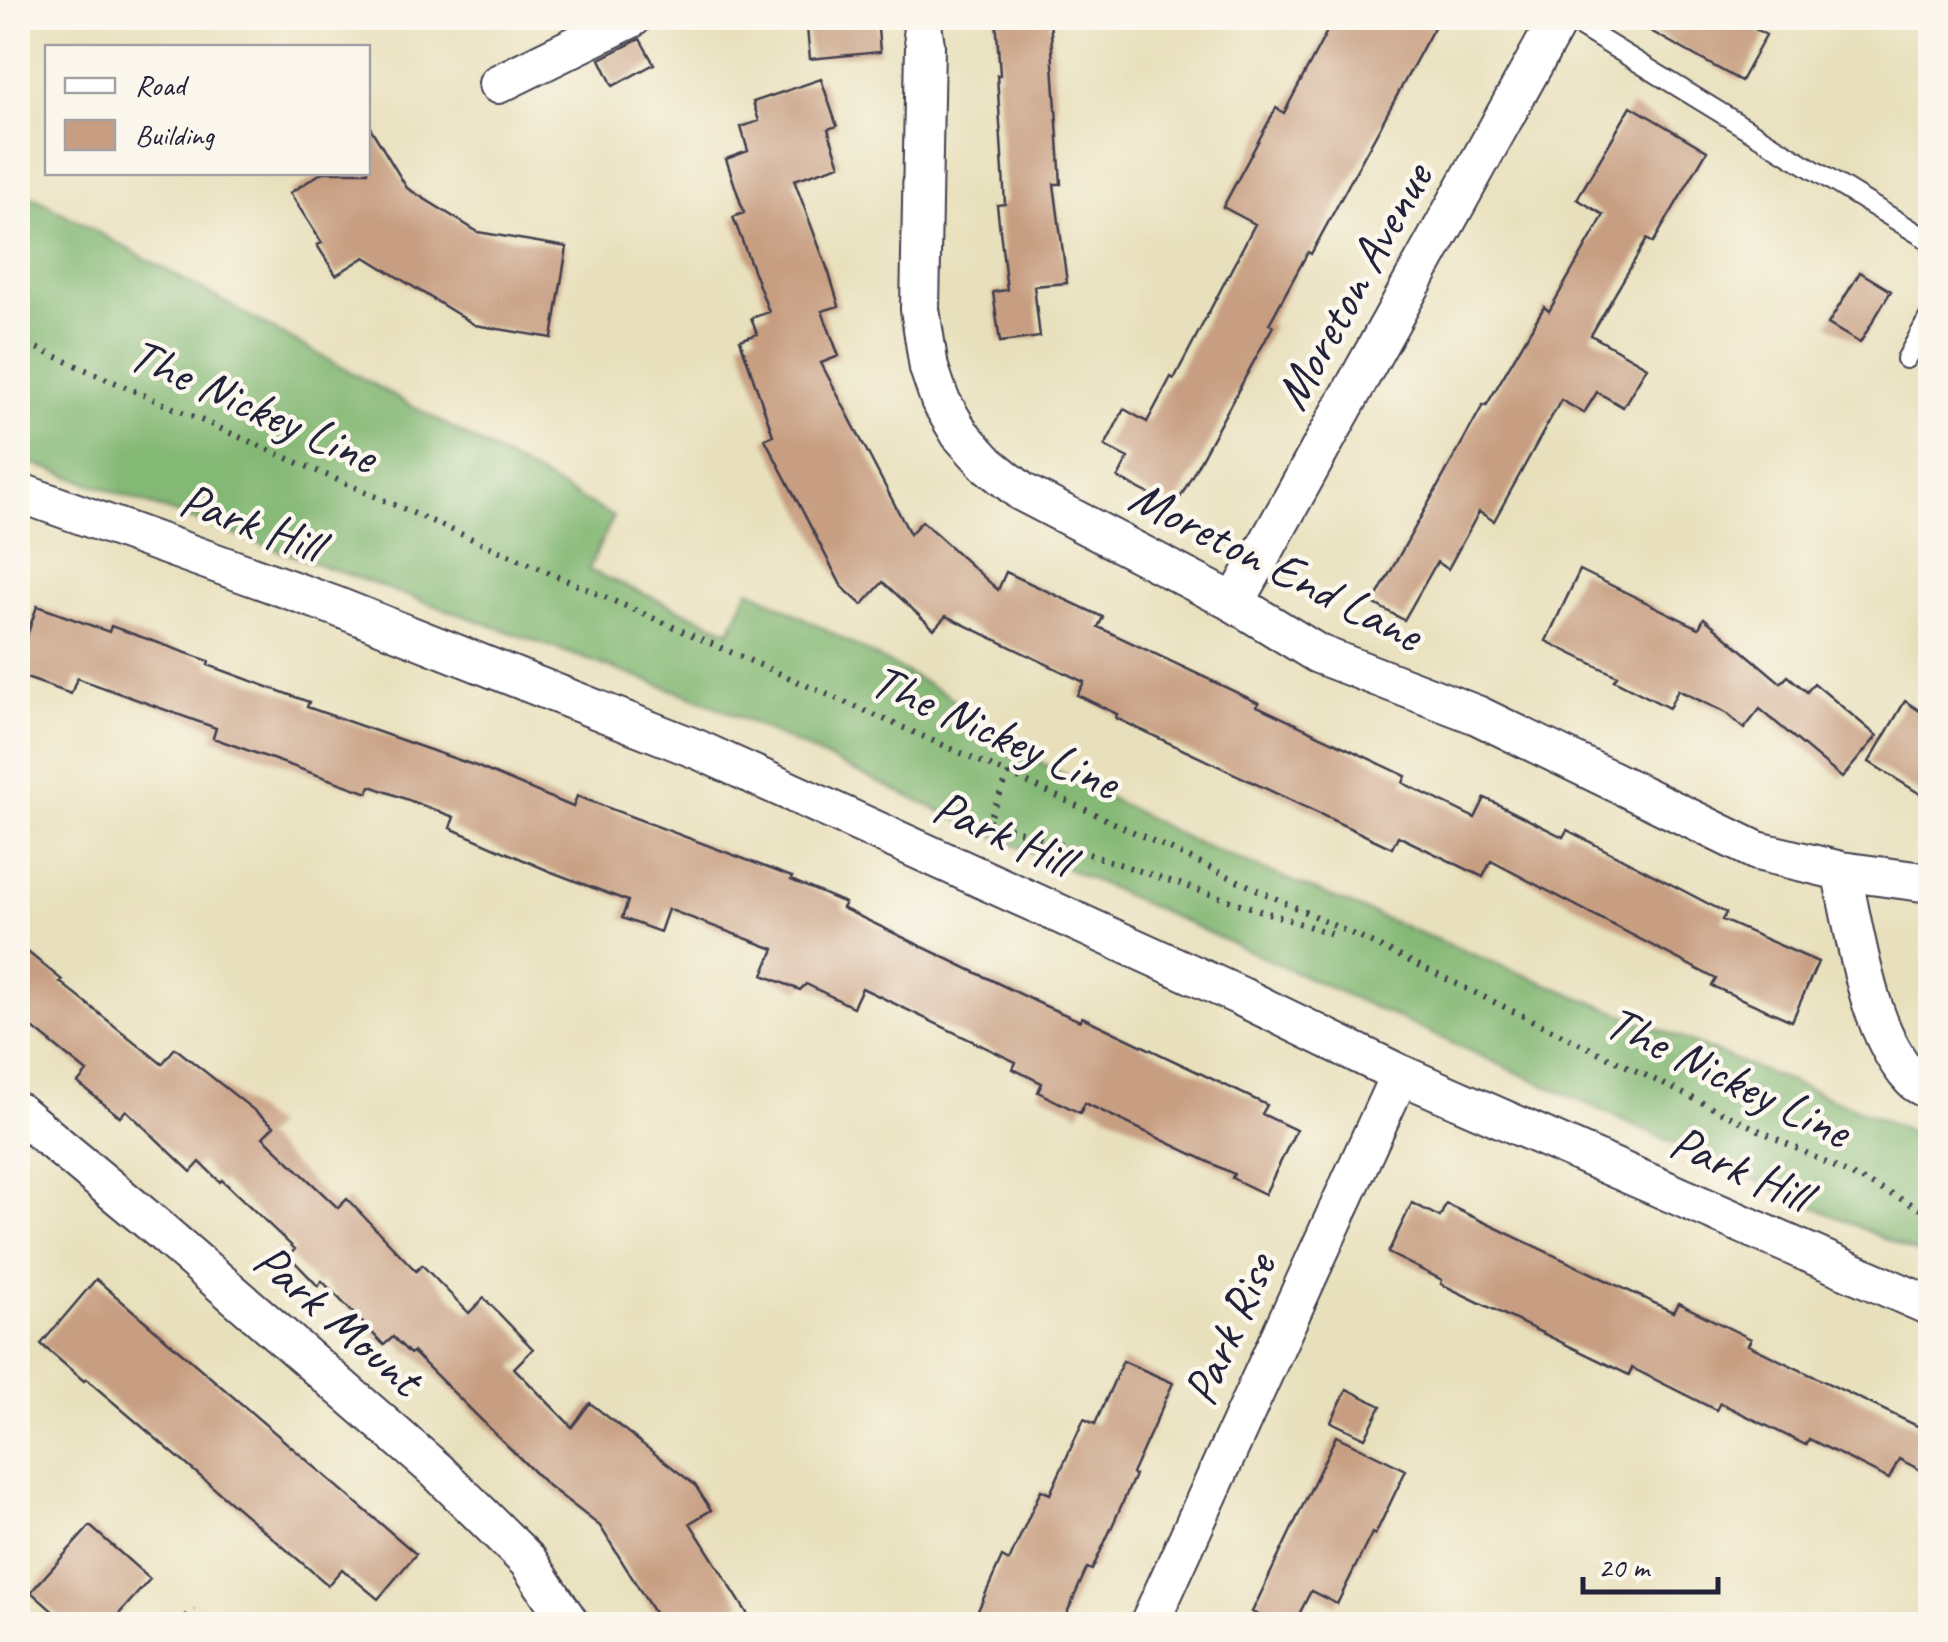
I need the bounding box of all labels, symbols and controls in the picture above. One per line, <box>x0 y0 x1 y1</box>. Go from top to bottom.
legend <box>45 45 370 175</box>
text: Road <box>135 66 189 104</box>
text: Building <box>135 116 215 154</box>
street label: Moreton Avenue <box>1260 150 1448 420</box>
street label: The Nickey Line <box>120 322 389 489</box>
street label: Moreton End Lane <box>1119 464 1435 667</box>
street label: Park Hill <box>172 467 338 579</box>
street label: The Nickey Line <box>862 648 1131 815</box>
street label: Park Hill <box>924 775 1090 895</box>
street label: The Nickey Line <box>1595 990 1863 1163</box>
street label: Park Hill <box>1661 1110 1827 1230</box>
street label: Park Mount <box>241 1229 438 1412</box>
street label: Park Rise <box>1168 1241 1291 1414</box>
scale bar <box>1583 1532 1718 1594</box>
text: 20 m <box>1598 1548 1651 1586</box>

